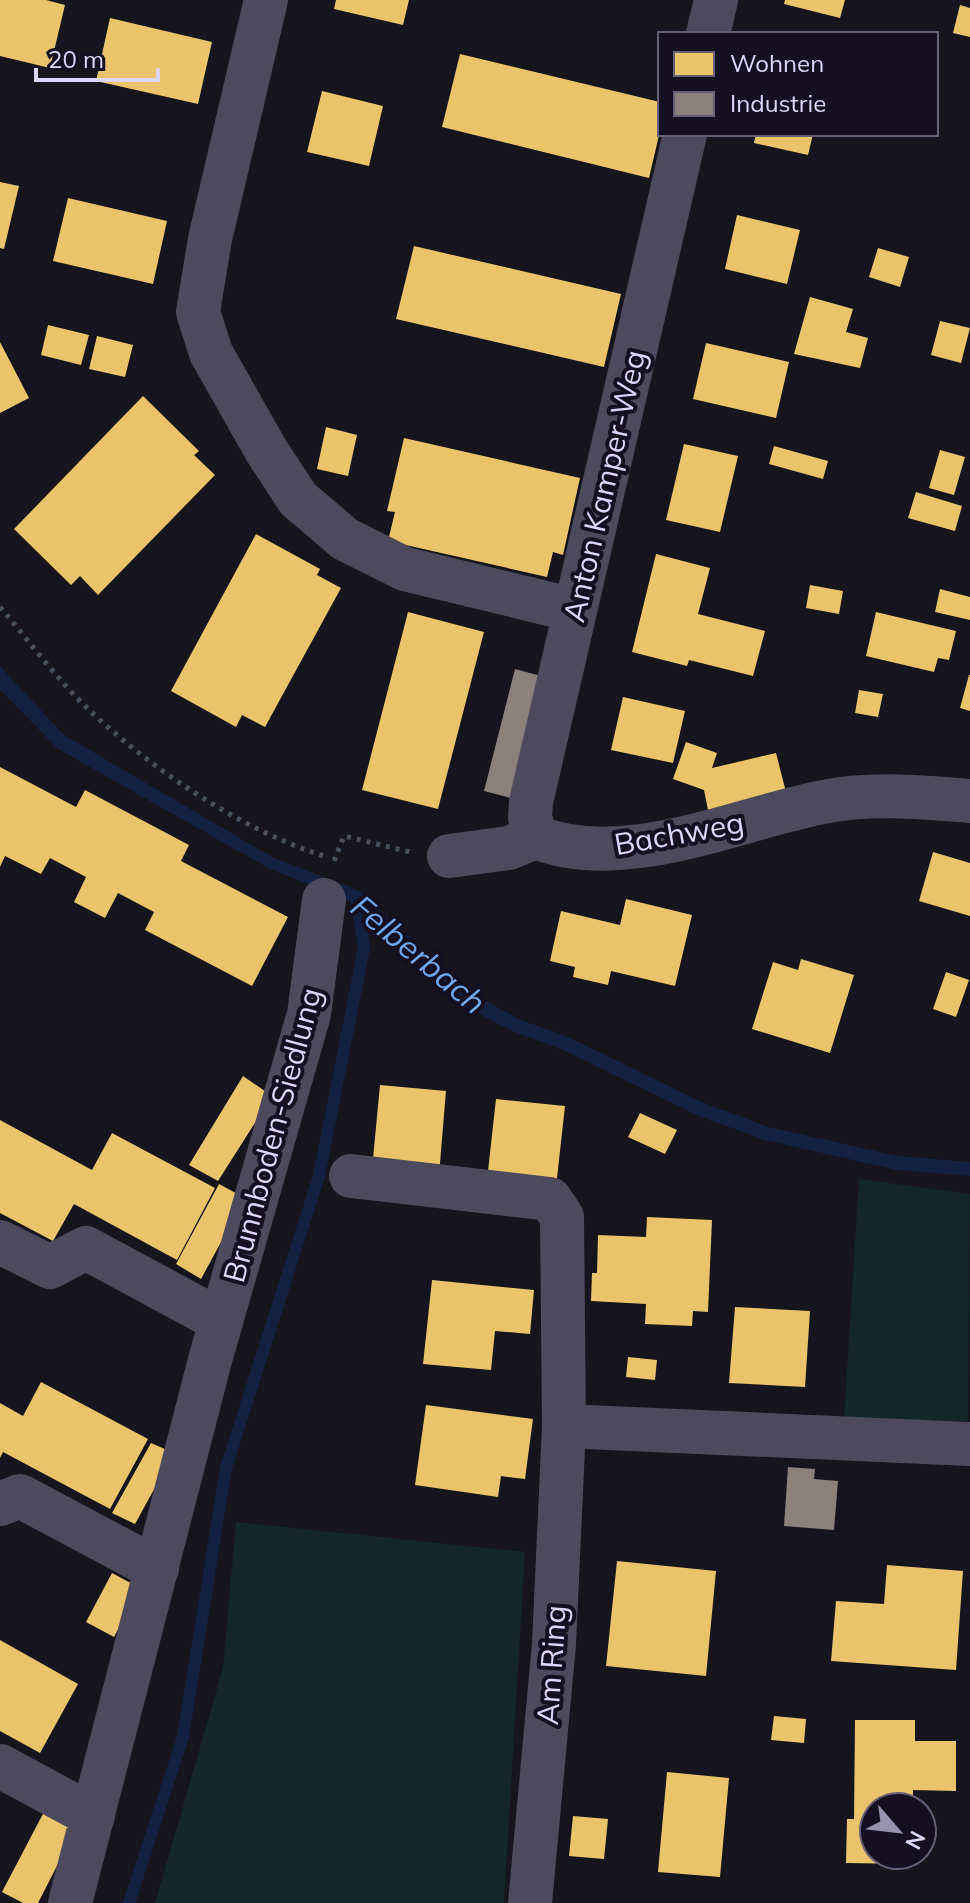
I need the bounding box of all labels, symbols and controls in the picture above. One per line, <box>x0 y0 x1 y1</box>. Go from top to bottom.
scale bar <box>36 32 158 82</box>
legend <box>658 32 938 136</box>
text: 20 m <box>48 44 104 74</box>
text: Wohnen <box>730 48 824 78</box>
text: Industrie <box>730 88 826 118</box>
street label: Anton Kamper-Weg <box>554 346 654 626</box>
street label: Bachweg <box>611 803 747 863</box>
water label: Felberbach <box>343 886 495 1022</box>
street label: Brunnboden-Siedlung <box>214 984 330 1286</box>
street label: Am Ring <box>528 1604 574 1726</box>
north arrow <box>858 1791 938 1871</box>
text: N <box>899 1826 932 1854</box>

